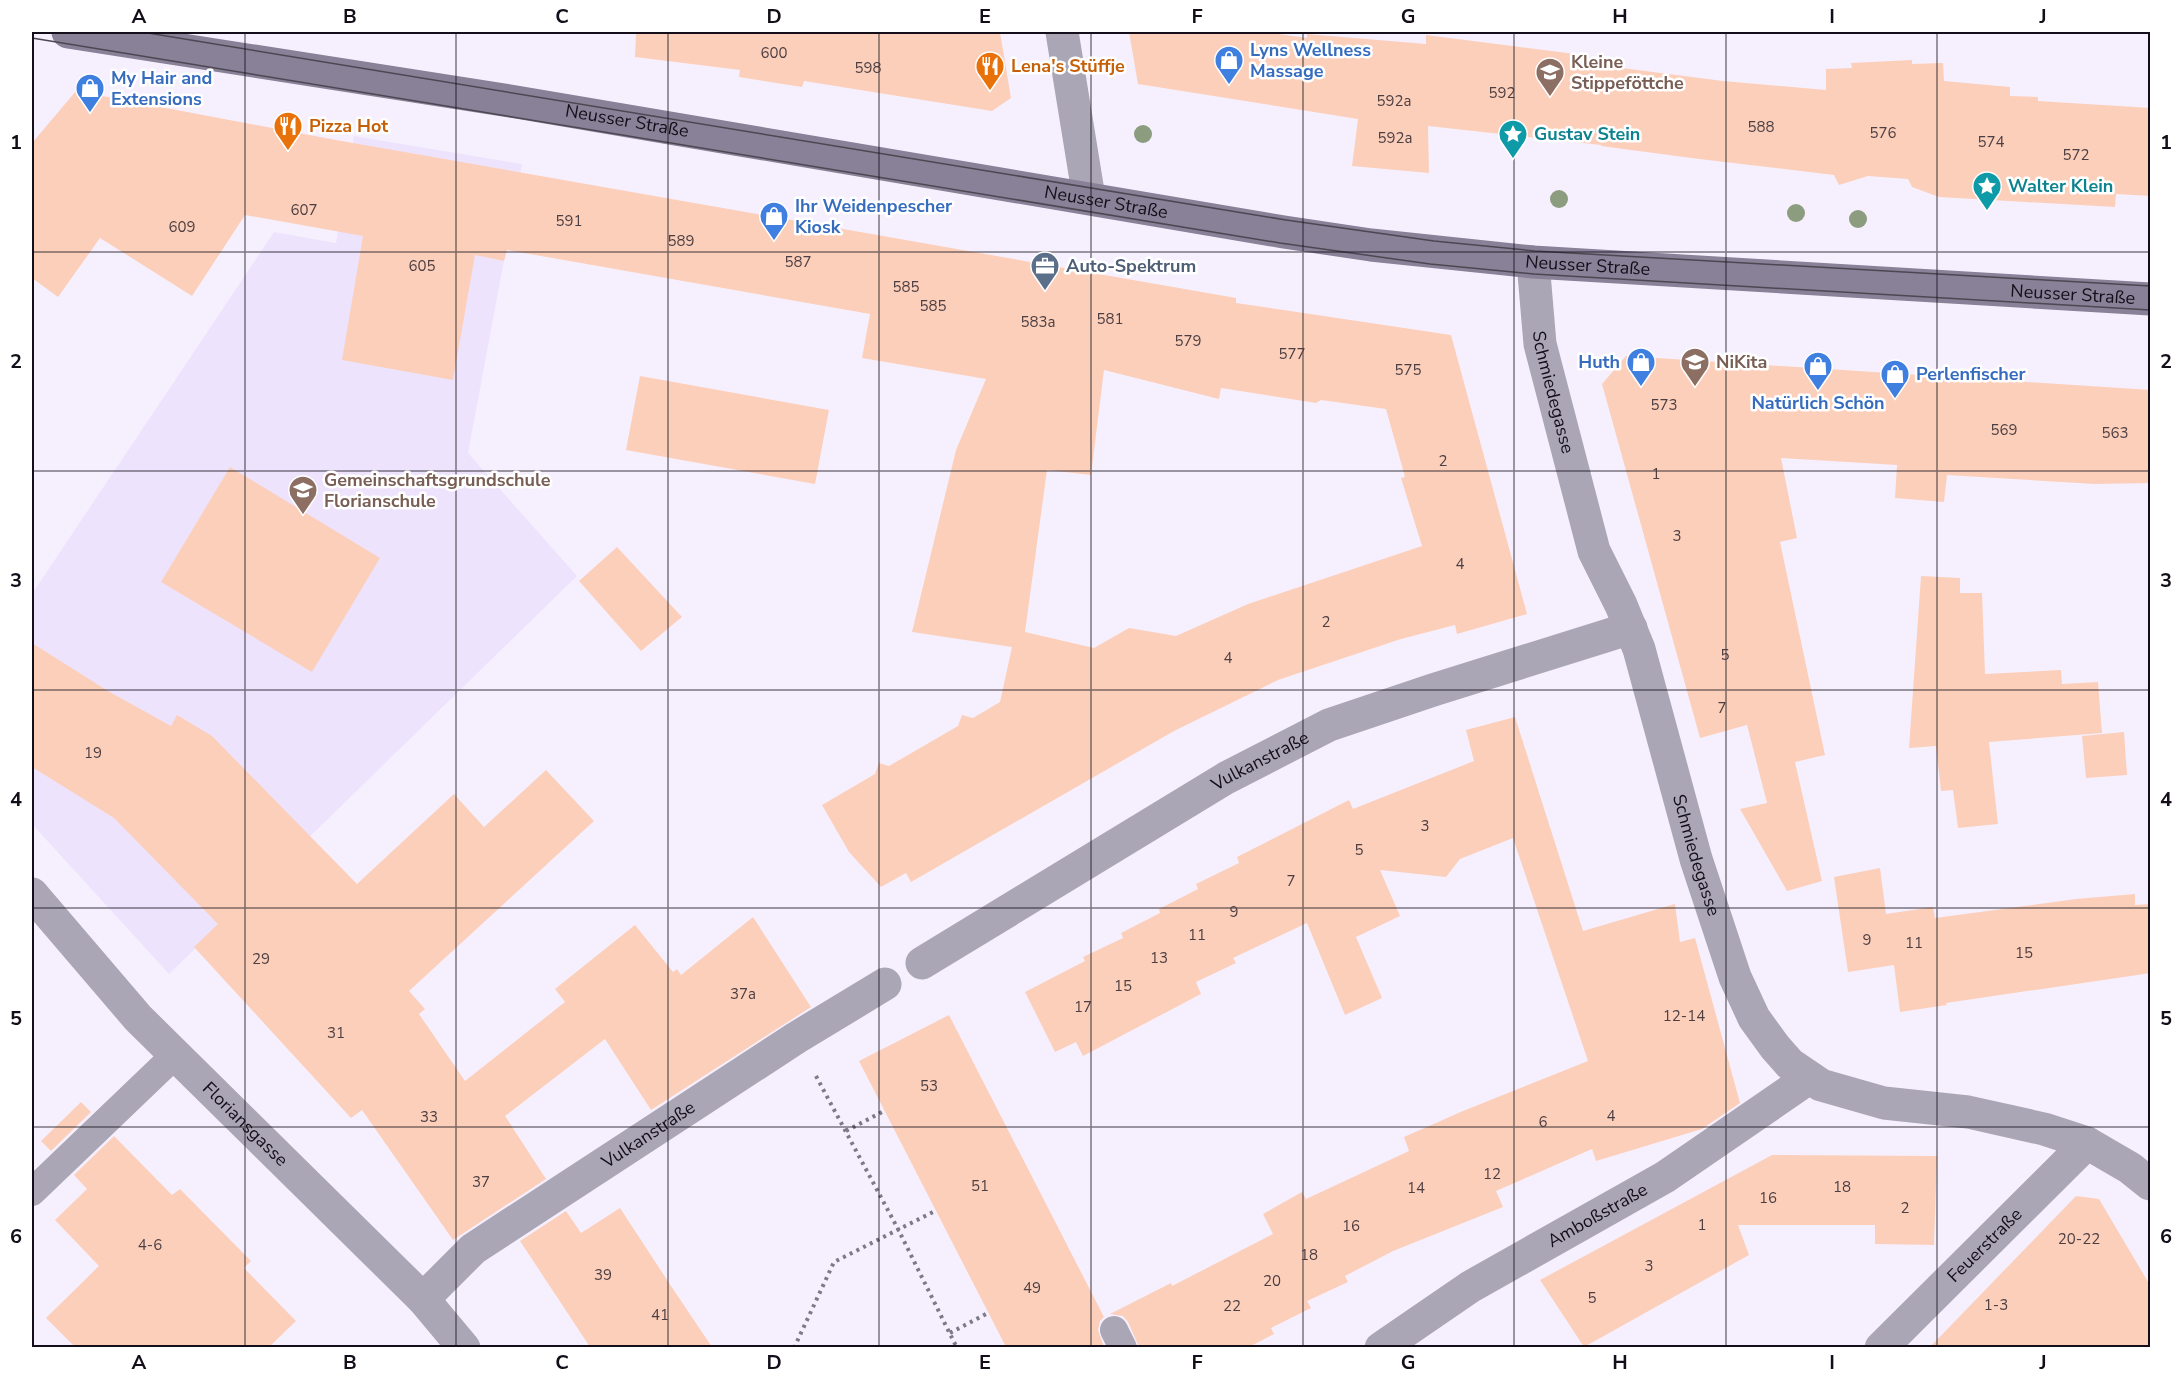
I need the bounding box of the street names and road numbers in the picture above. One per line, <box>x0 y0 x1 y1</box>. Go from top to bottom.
street label: Neusser Straße <box>563 99 691 143</box>
street label: Neusser Straße <box>1043 180 1170 224</box>
street label: Neusser Straße <box>1524 249 1651 281</box>
street label: Neusser Straße <box>2010 279 2136 310</box>
street label: Schmiedegasse <box>1527 330 1580 456</box>
street label: Vulkanstraße <box>1206 725 1313 797</box>
street label: Schmiedegasse <box>1667 791 1726 919</box>
street label: Floriansgasse <box>197 1076 293 1172</box>
street label: Vulkanstraße <box>596 1095 700 1174</box>
street label: Amboßstraße <box>1543 1177 1652 1253</box>
street label: Feuerstraße <box>1942 1202 2027 1288</box>

